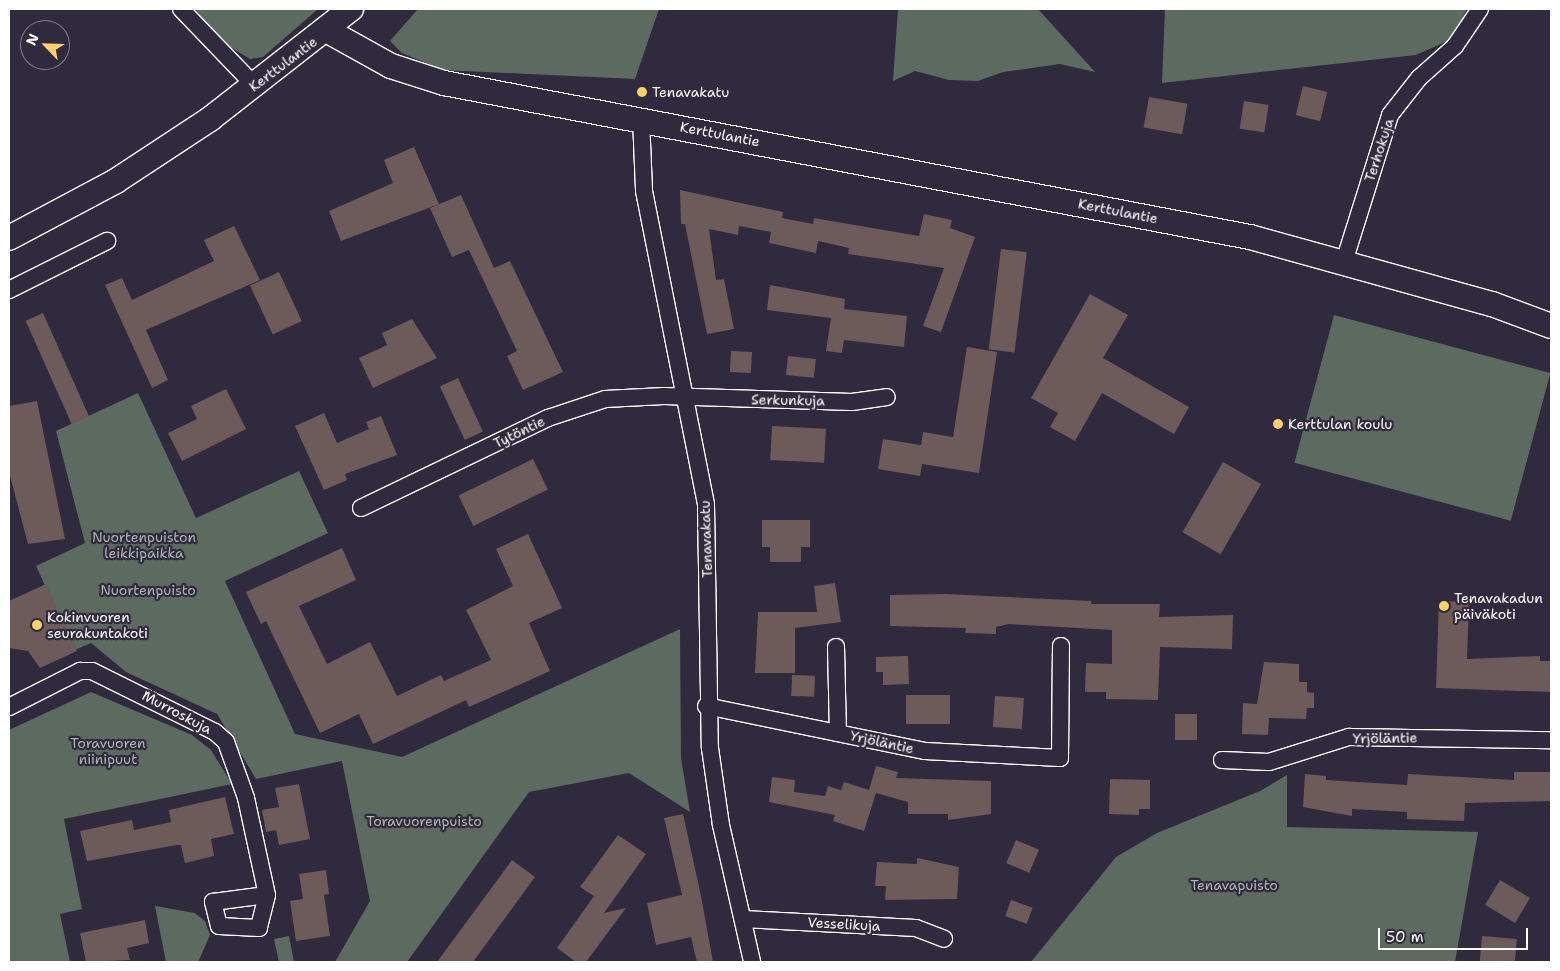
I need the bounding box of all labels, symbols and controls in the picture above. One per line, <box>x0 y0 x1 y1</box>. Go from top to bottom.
north arrow <box>20 20 70 70</box>
text: N <box>22 31 43 48</box>
street label: Kerttulantie <box>246 33 320 95</box>
place label: Tenavakatu <box>652 84 729 100</box>
marker: Tenavakatu <box>636 86 648 98</box>
street label: Terhokuja <box>1361 116 1397 184</box>
street label: Kerttulantie <box>679 118 761 150</box>
street label: Kerttulantie <box>1077 195 1159 227</box>
street label: Serkunkuja <box>751 391 825 409</box>
street label: Tytöntie <box>491 412 547 452</box>
place label: Kerttulan koulu <box>1288 416 1392 432</box>
marker: Kerttulan koulu <box>1272 418 1284 430</box>
street label: Tenavakatu <box>696 500 716 578</box>
park label: Nuortenpuiston leikkipaikka <box>92 529 196 562</box>
park label: Nuortenpuisto <box>100 582 196 598</box>
place label: Tenavakadun päiväkoti <box>1454 590 1543 622</box>
marker: Tenavakadun päiväkoti <box>1438 600 1450 612</box>
place label: Kokinvuoren seurakuntakoti <box>47 609 148 642</box>
marker: Kokinvuoren seurakuntakoti <box>31 619 43 631</box>
street label: Murroskuja <box>139 687 215 737</box>
street label: Yrjöläntie <box>849 727 915 757</box>
street label: Yrjöläntie <box>1353 729 1417 747</box>
park label: Toravuoren niinipuut <box>70 735 146 768</box>
park label: Toravuorenpuisto <box>366 813 482 829</box>
park label: Tenavapuisto <box>1190 877 1278 893</box>
street label: Vesselikuja <box>807 914 881 934</box>
scale bar <box>1380 918 1530 950</box>
text: 50 m <box>1386 927 1424 947</box>

